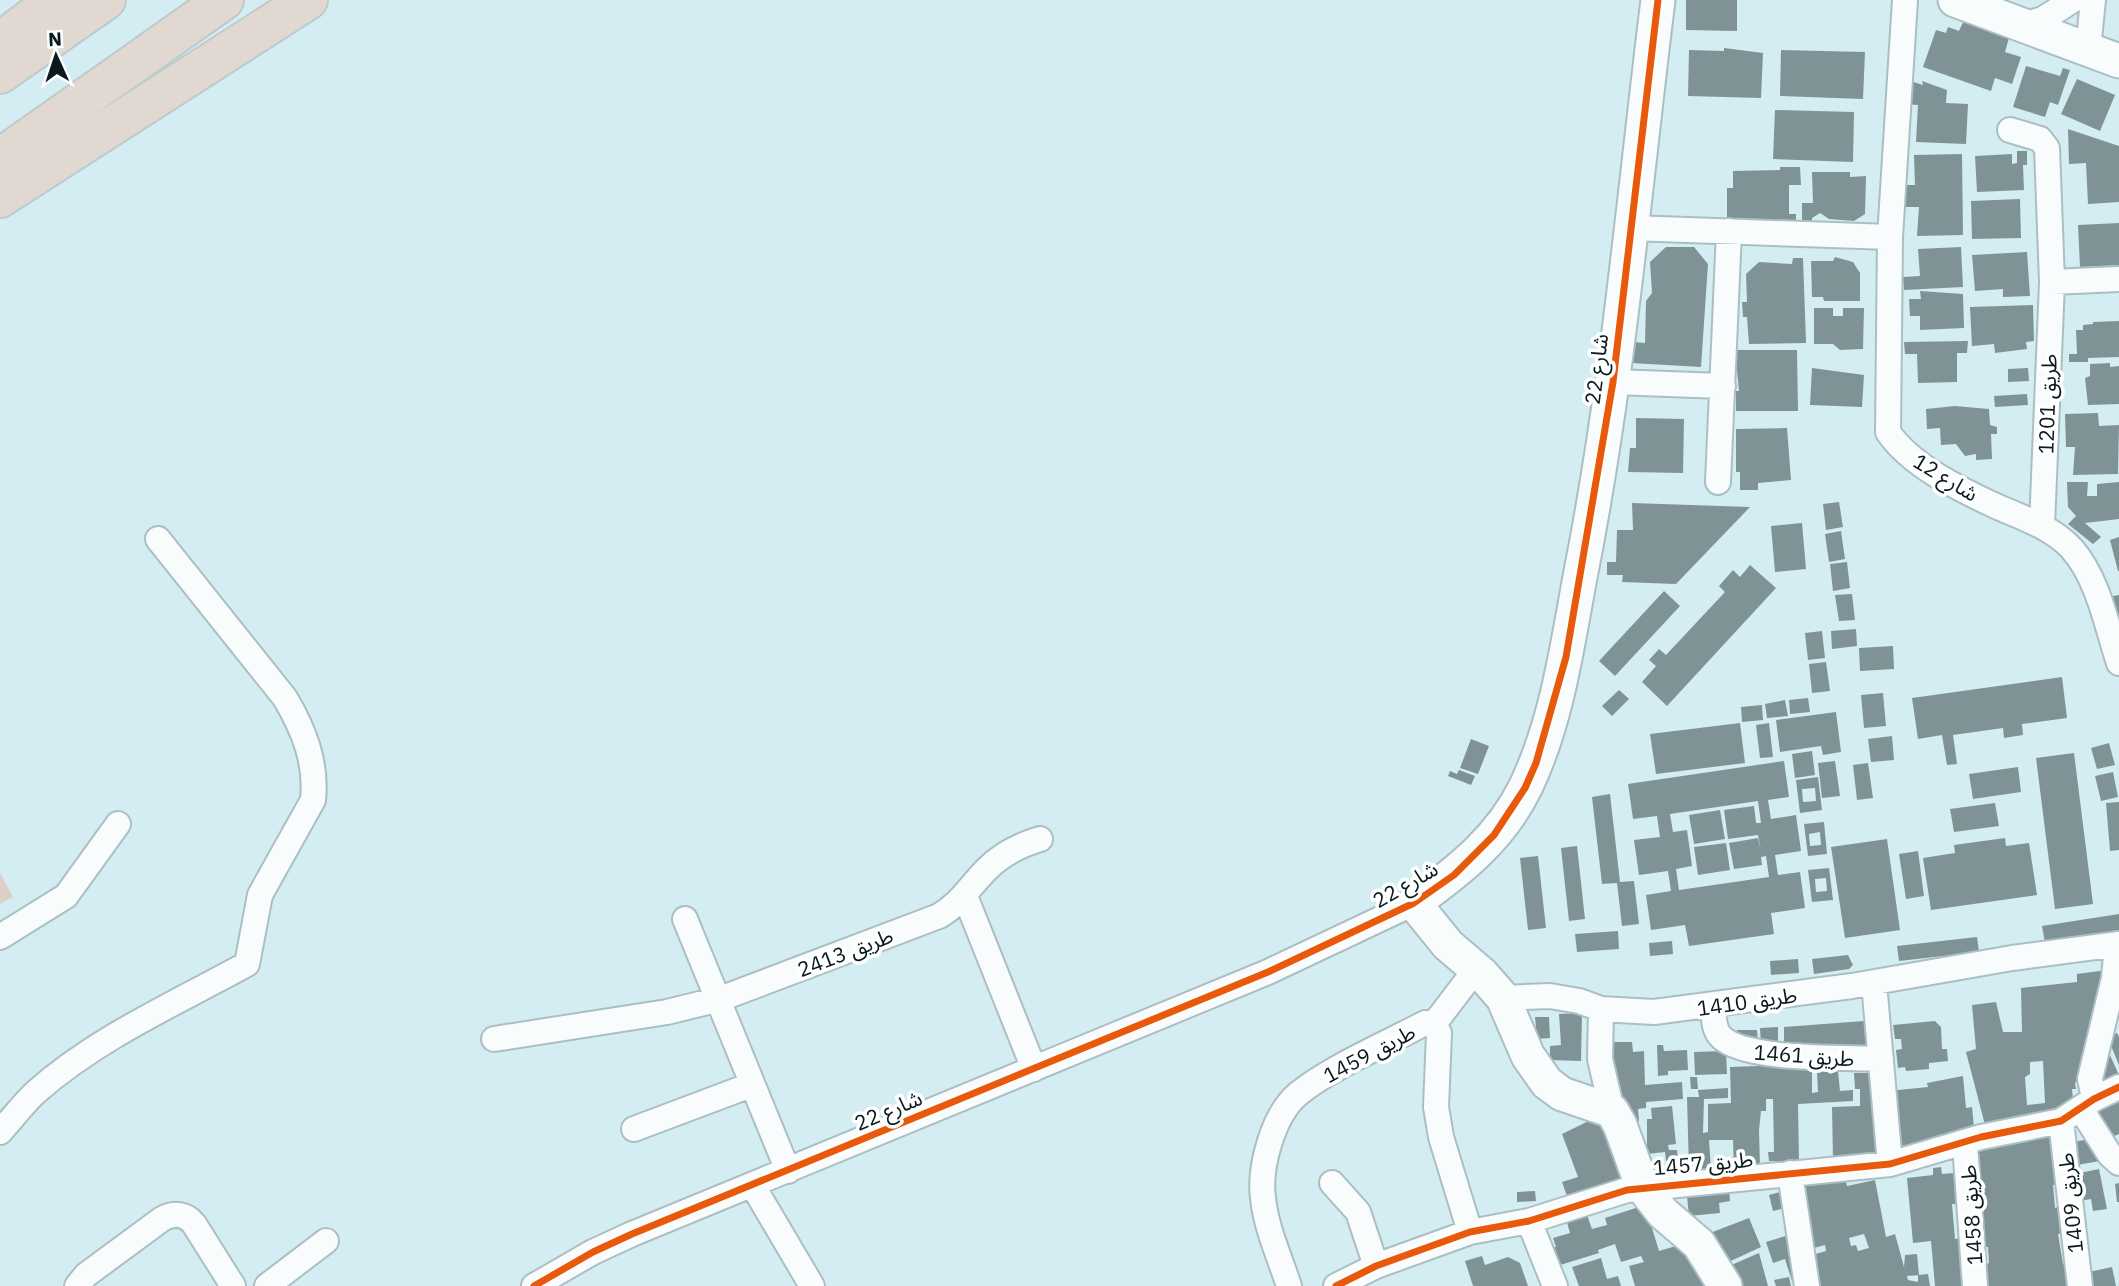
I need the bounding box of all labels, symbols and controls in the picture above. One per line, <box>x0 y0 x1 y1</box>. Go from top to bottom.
north arrow <box>21 21 91 91</box>
text: N <box>48 27 63 51</box>
street label: شارع 22 <box>1578 332 1616 406</box>
street label: طريق 1201 <box>2031 353 2063 455</box>
street label: شارع 12 <box>1907 447 1984 509</box>
street label: شارع 22 <box>1367 854 1444 916</box>
street label: طريق 2413 <box>793 921 897 983</box>
street label: طريق 1410 <box>1695 980 1799 1022</box>
street label: طريق 1459 <box>1318 1017 1420 1089</box>
street label: طريق 1461 <box>1753 1038 1855 1072</box>
street label: شارع 22 <box>850 1083 927 1139</box>
street label: طريق 1457 <box>1652 1145 1754 1181</box>
street label: طريق 1409 <box>2051 1152 2089 1254</box>
street label: طريق 1458 <box>1954 1164 1988 1266</box>

